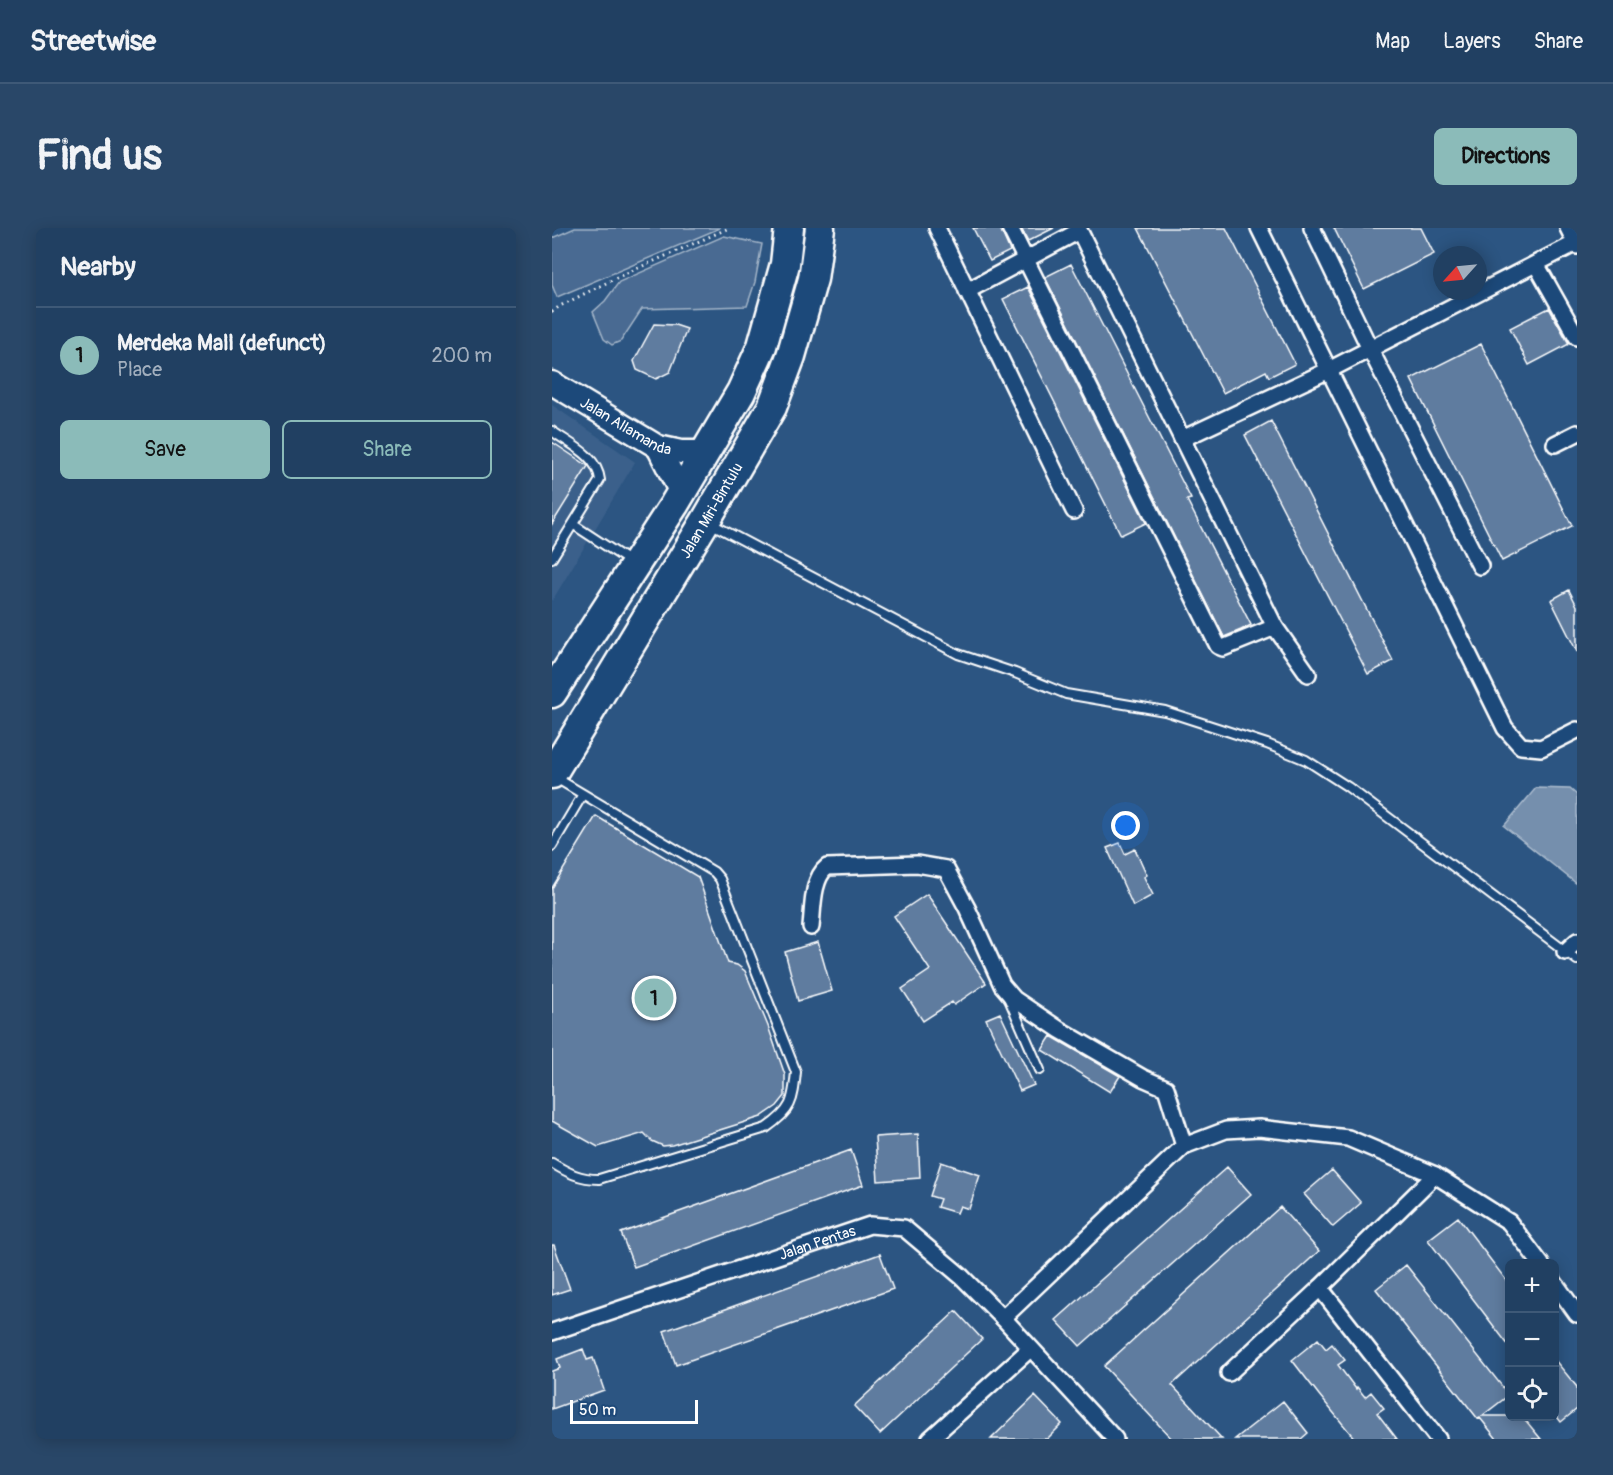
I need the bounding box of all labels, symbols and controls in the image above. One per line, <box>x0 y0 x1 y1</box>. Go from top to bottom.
text: Streetwise <box>30 24 156 59</box>
text: Map <box>1375 28 1410 55</box>
text: Layers <box>1443 28 1501 55</box>
text: Share <box>1534 28 1583 55</box>
button: Directions <box>1434 128 1577 185</box>
text: Find us <box>36 130 162 182</box>
north arrow <box>1433 246 1487 300</box>
text: Nearby <box>60 251 136 283</box>
text: Merdeka Mall (defunct) <box>117 329 327 357</box>
text: 1 <box>76 343 83 368</box>
text: 200 m <box>431 343 492 368</box>
text: Place <box>117 357 162 382</box>
street label: Jalan Allamanda <box>577 393 673 460</box>
button: Save <box>60 420 270 479</box>
button: Share <box>282 420 492 479</box>
street label: Jalan Miri-Bintulu <box>676 459 747 562</box>
your location <box>1111 811 1140 840</box>
pin: 1 <box>634 976 674 1020</box>
street label: Jalan Pentas <box>777 1221 859 1265</box>
map controls <box>1505 1259 1559 1421</box>
button: + <box>1505 1259 1559 1313</box>
button: − <box>1505 1313 1559 1367</box>
button: locate <box>1505 1367 1559 1421</box>
scale bar <box>570 1397 698 1424</box>
text: 50 m <box>579 1400 616 1420</box>

